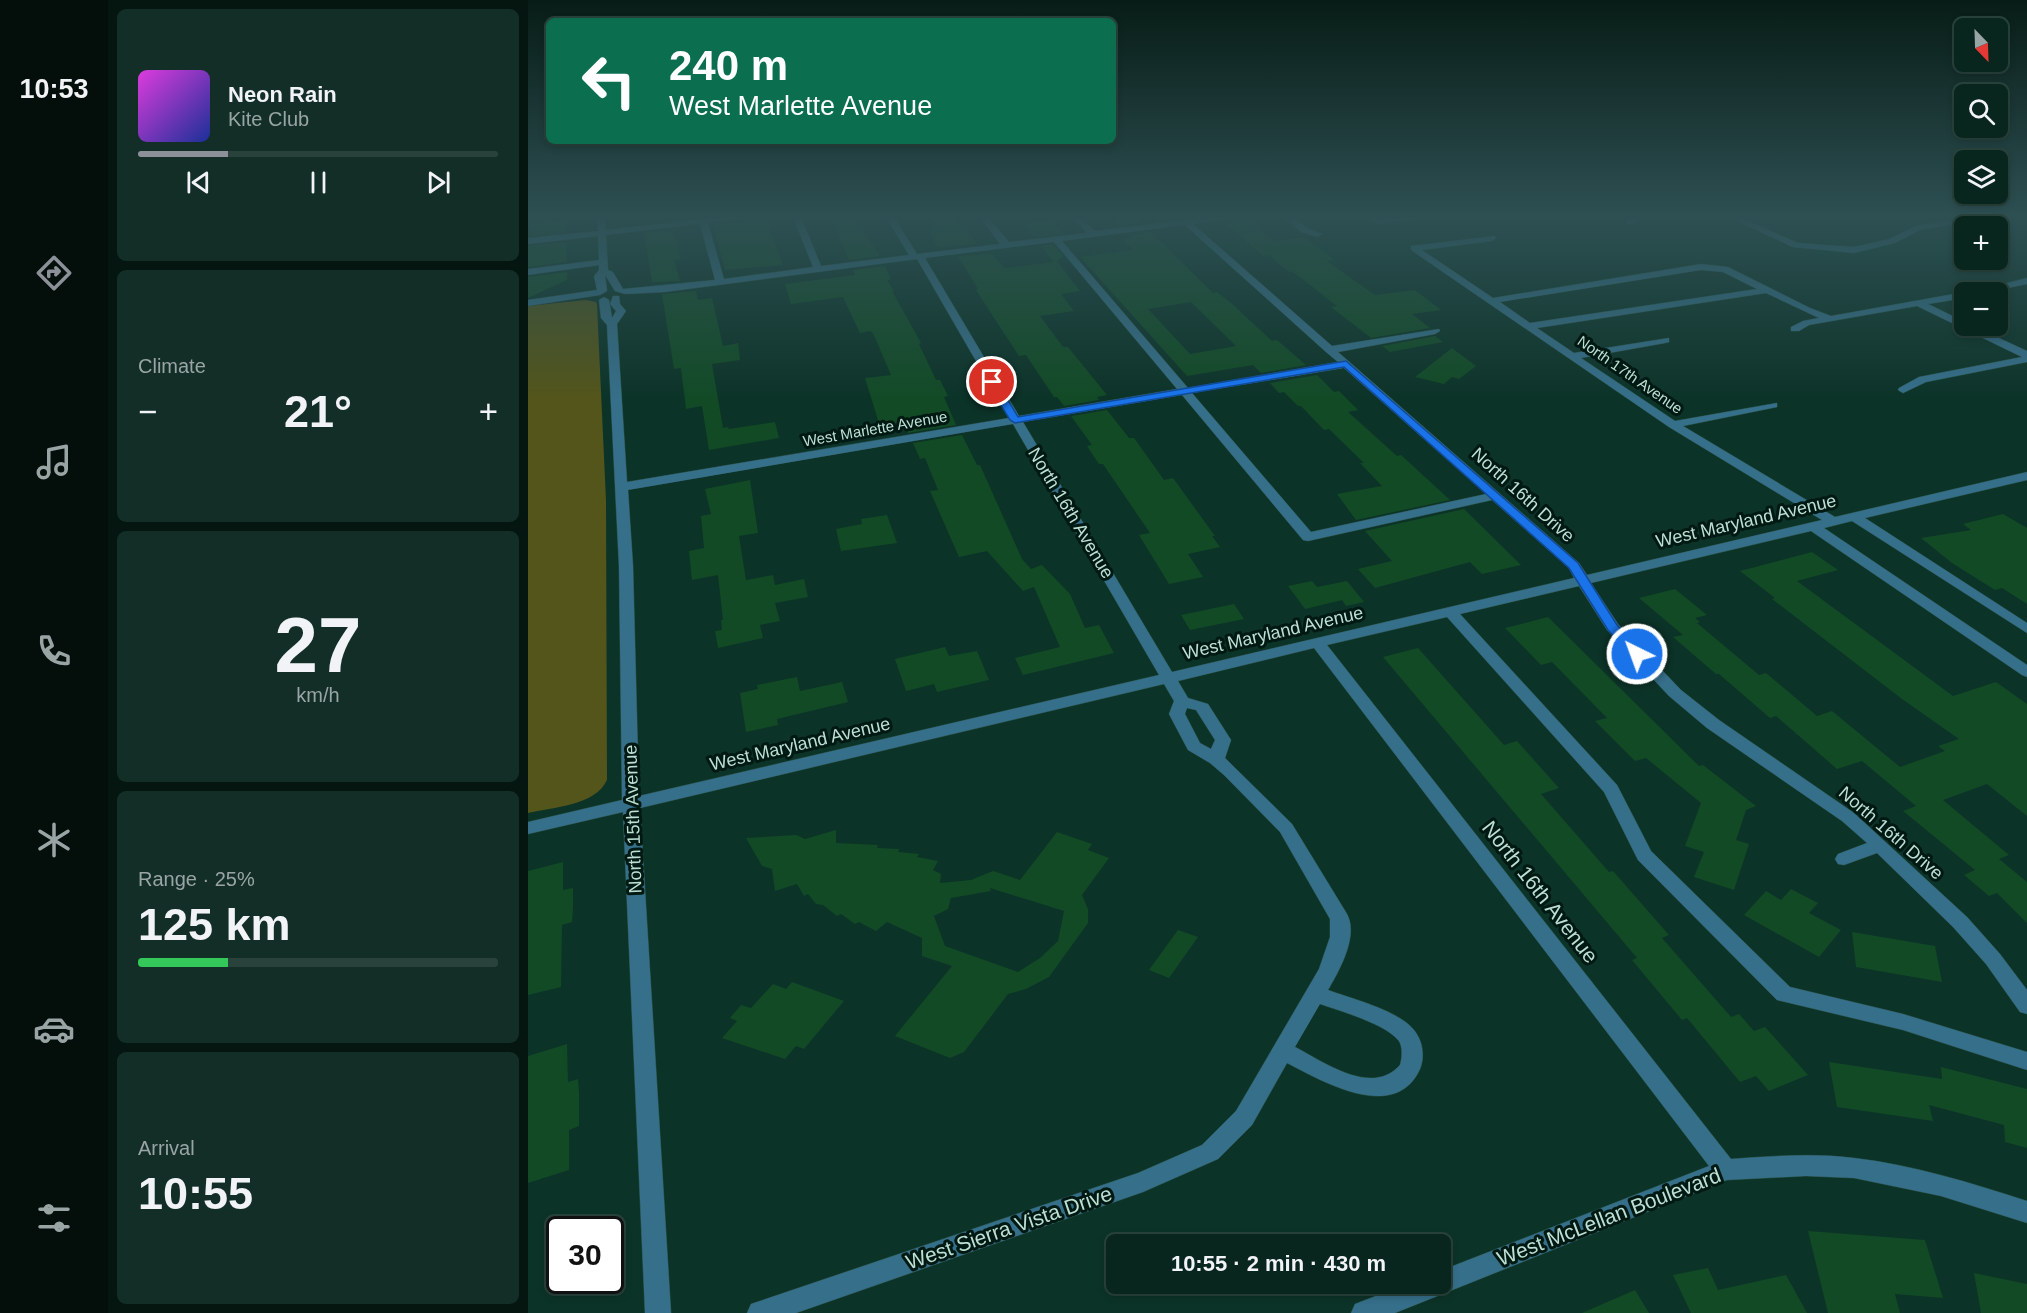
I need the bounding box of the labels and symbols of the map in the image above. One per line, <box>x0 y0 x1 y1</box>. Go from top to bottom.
north arrow <box>1954 18 2008 72</box>
street label: North 17th Avenue <box>1575 332 1686 417</box>
pin <box>966 356 1017 407</box>
street label: West Marlette Avenue <box>801 407 948 450</box>
street label: North 16th Avenue <box>1024 444 1118 582</box>
street label: North 16th Drive <box>1468 444 1578 546</box>
street label: West Maryland Avenue <box>1654 491 1838 551</box>
street label: West Maryland Avenue <box>1181 603 1365 663</box>
position arrow <box>1605 622 1669 686</box>
street label: West Maryland Avenue <box>708 714 892 774</box>
street label: North 15th Avenue <box>620 744 646 894</box>
street label: North 16th Drive <box>1835 782 1947 884</box>
street label: North 16th Avenue <box>1478 816 1603 967</box>
street label: West McLellan Boulevard <box>1494 1163 1724 1270</box>
street label: West Sierra Vista Drive <box>903 1181 1115 1274</box>
speed limit sign: 30 <box>546 1216 624 1294</box>

